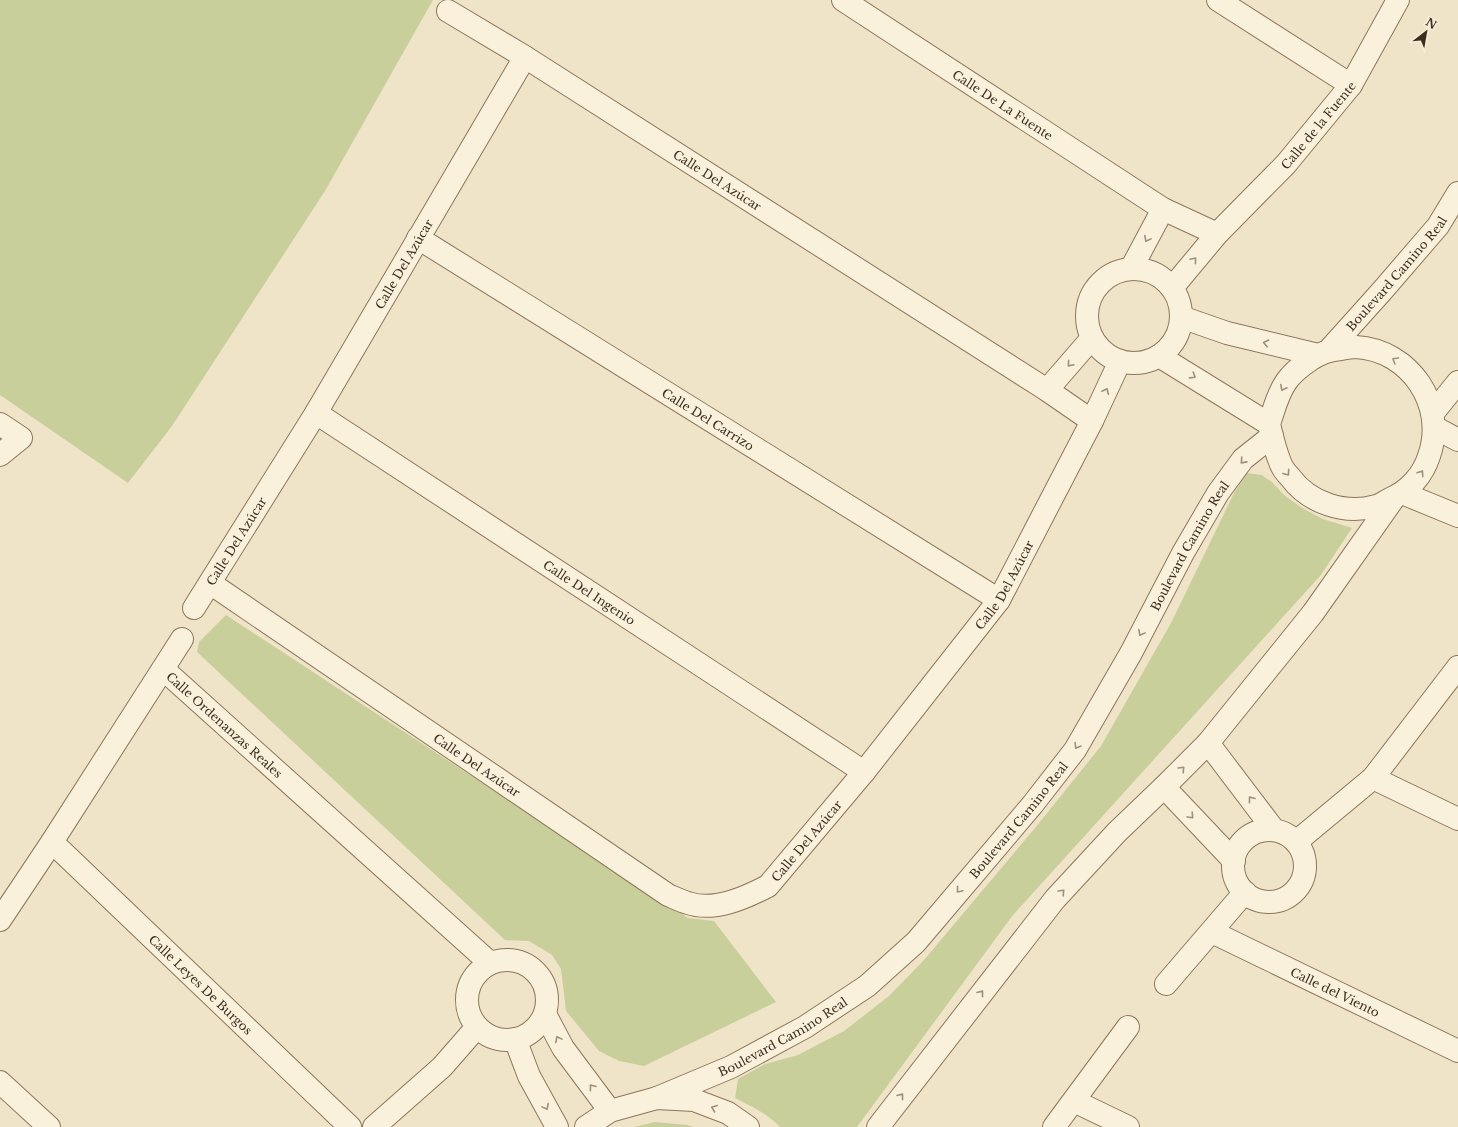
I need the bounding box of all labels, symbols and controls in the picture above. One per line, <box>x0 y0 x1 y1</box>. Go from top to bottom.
north arrow <box>1406 12 1446 52</box>
text: N <box>1423 15 1440 32</box>
street label: Calle De La Fuente <box>950 66 1056 143</box>
street label: Calle de la Fuente <box>1277 78 1359 172</box>
street label: Calle Del Azúcar <box>671 146 765 214</box>
street label: Boulevard Camino Real <box>1343 213 1450 334</box>
street label: Calle Del Azúcar <box>371 216 436 311</box>
one-way arrow <box>1144 235 1152 242</box>
one-way arrow <box>1190 258 1197 265</box>
one-way arrow <box>1263 339 1269 347</box>
one-way arrow <box>1392 358 1399 365</box>
one-way arrow <box>1067 359 1074 367</box>
one-way arrow <box>1189 372 1196 379</box>
one-way arrow <box>1280 384 1287 391</box>
street label: Calle Del Carrizo <box>659 385 757 453</box>
one-way arrow <box>1101 388 1109 395</box>
one-way arrow <box>1240 456 1247 464</box>
one-way arrow <box>1282 469 1289 476</box>
one-way arrow <box>1416 470 1424 477</box>
street label: Boulevard Camino Real <box>1147 478 1232 613</box>
street label: Calle Del Azúcar <box>203 494 269 588</box>
street label: Calle Del Azúcar <box>971 537 1036 632</box>
street label: Calle Del Ingenio <box>541 557 638 628</box>
one-way arrow <box>1138 629 1146 636</box>
street label: Calle Ordenanzas Reales <box>164 668 286 781</box>
street label: Calle Del Azúcar <box>431 730 523 800</box>
one-way arrow <box>1075 742 1082 749</box>
street label: Boulevard Camino Real <box>966 758 1071 881</box>
one-way arrow <box>1177 766 1185 774</box>
street label: Calle Del Azúcar <box>768 797 845 884</box>
one-way arrow <box>1248 797 1255 804</box>
one-way arrow <box>1186 811 1194 819</box>
one-way arrow <box>957 885 964 893</box>
one-way arrow <box>1057 889 1064 896</box>
street label: Calle Leyes De Burgos <box>146 931 256 1037</box>
street label: Calle del Viento <box>1288 964 1383 1020</box>
one-way arrow <box>976 991 983 998</box>
street label: Boulevard Camino Real <box>716 994 850 1079</box>
one-way arrow <box>555 1036 563 1043</box>
one-way arrow <box>589 1084 596 1091</box>
one-way arrow <box>897 1094 904 1101</box>
one-way arrow <box>541 1103 548 1110</box>
one-way arrow <box>711 1104 718 1112</box>

